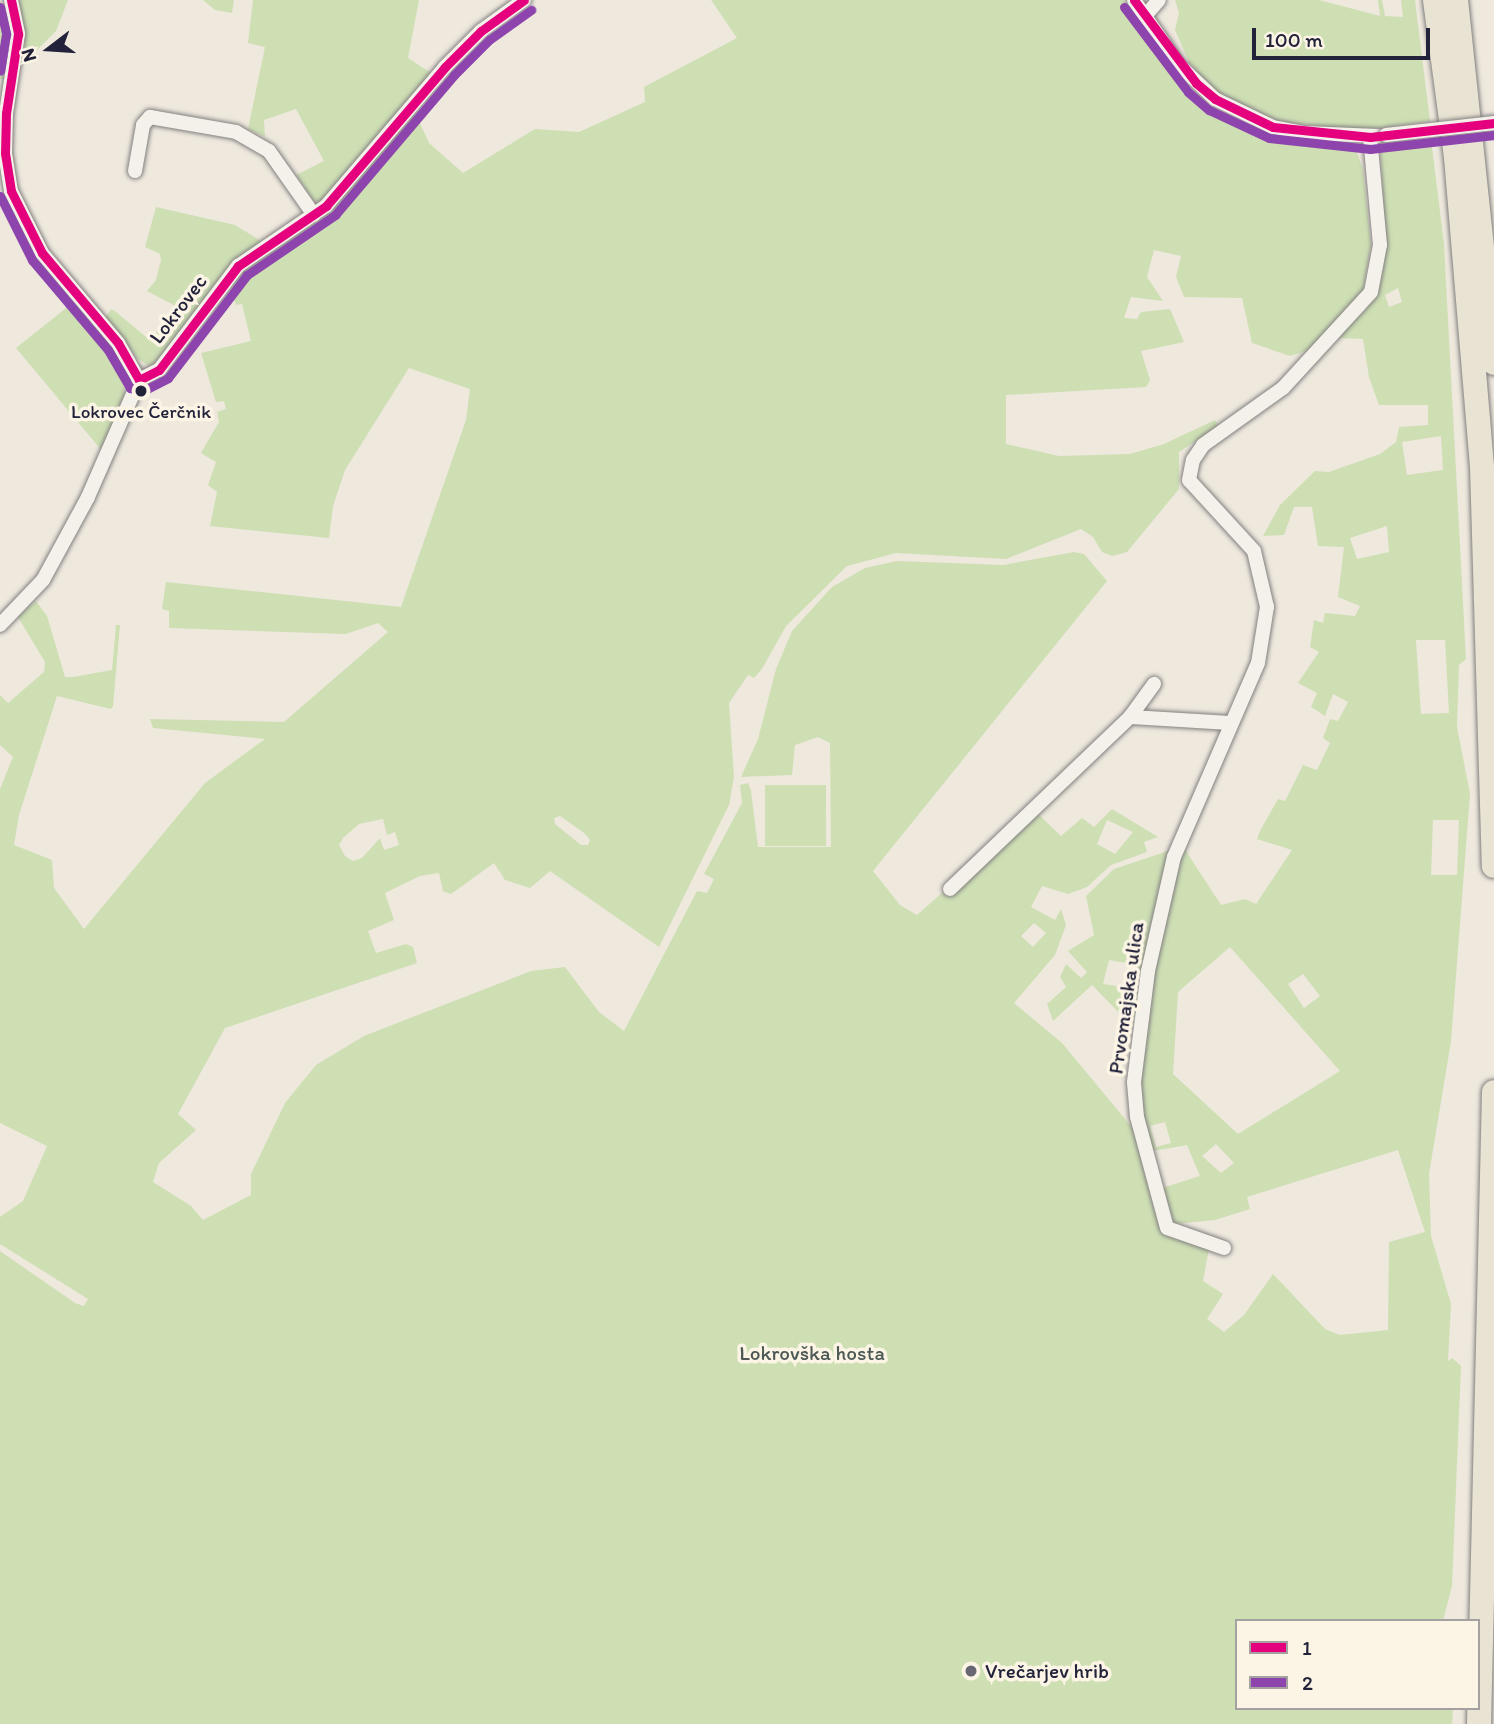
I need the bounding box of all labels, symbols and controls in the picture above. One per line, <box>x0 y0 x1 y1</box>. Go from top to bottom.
north arrow <box>14 14 84 84</box>
scale bar <box>1256 14 1434 58</box>
text: 100 m <box>1265 27 1323 52</box>
text: N <box>16 46 41 65</box>
street label: Lokrovec <box>144 269 212 349</box>
marker: Lokrovec Čerčnik <box>134 384 148 398</box>
place label: Lokrovec Čerčnik <box>71 401 211 423</box>
street label: Prvomajska ulica <box>1103 920 1149 1076</box>
park label: Lokrovška hosta <box>739 1340 885 1366</box>
legend <box>1235 1619 1480 1710</box>
text: 1 <box>1302 1635 1312 1660</box>
place label: Vrečarjev hrib <box>985 1658 1109 1684</box>
marker: Vrečarjev hrib <box>963 1663 979 1679</box>
text: 2 <box>1302 1670 1313 1695</box>

